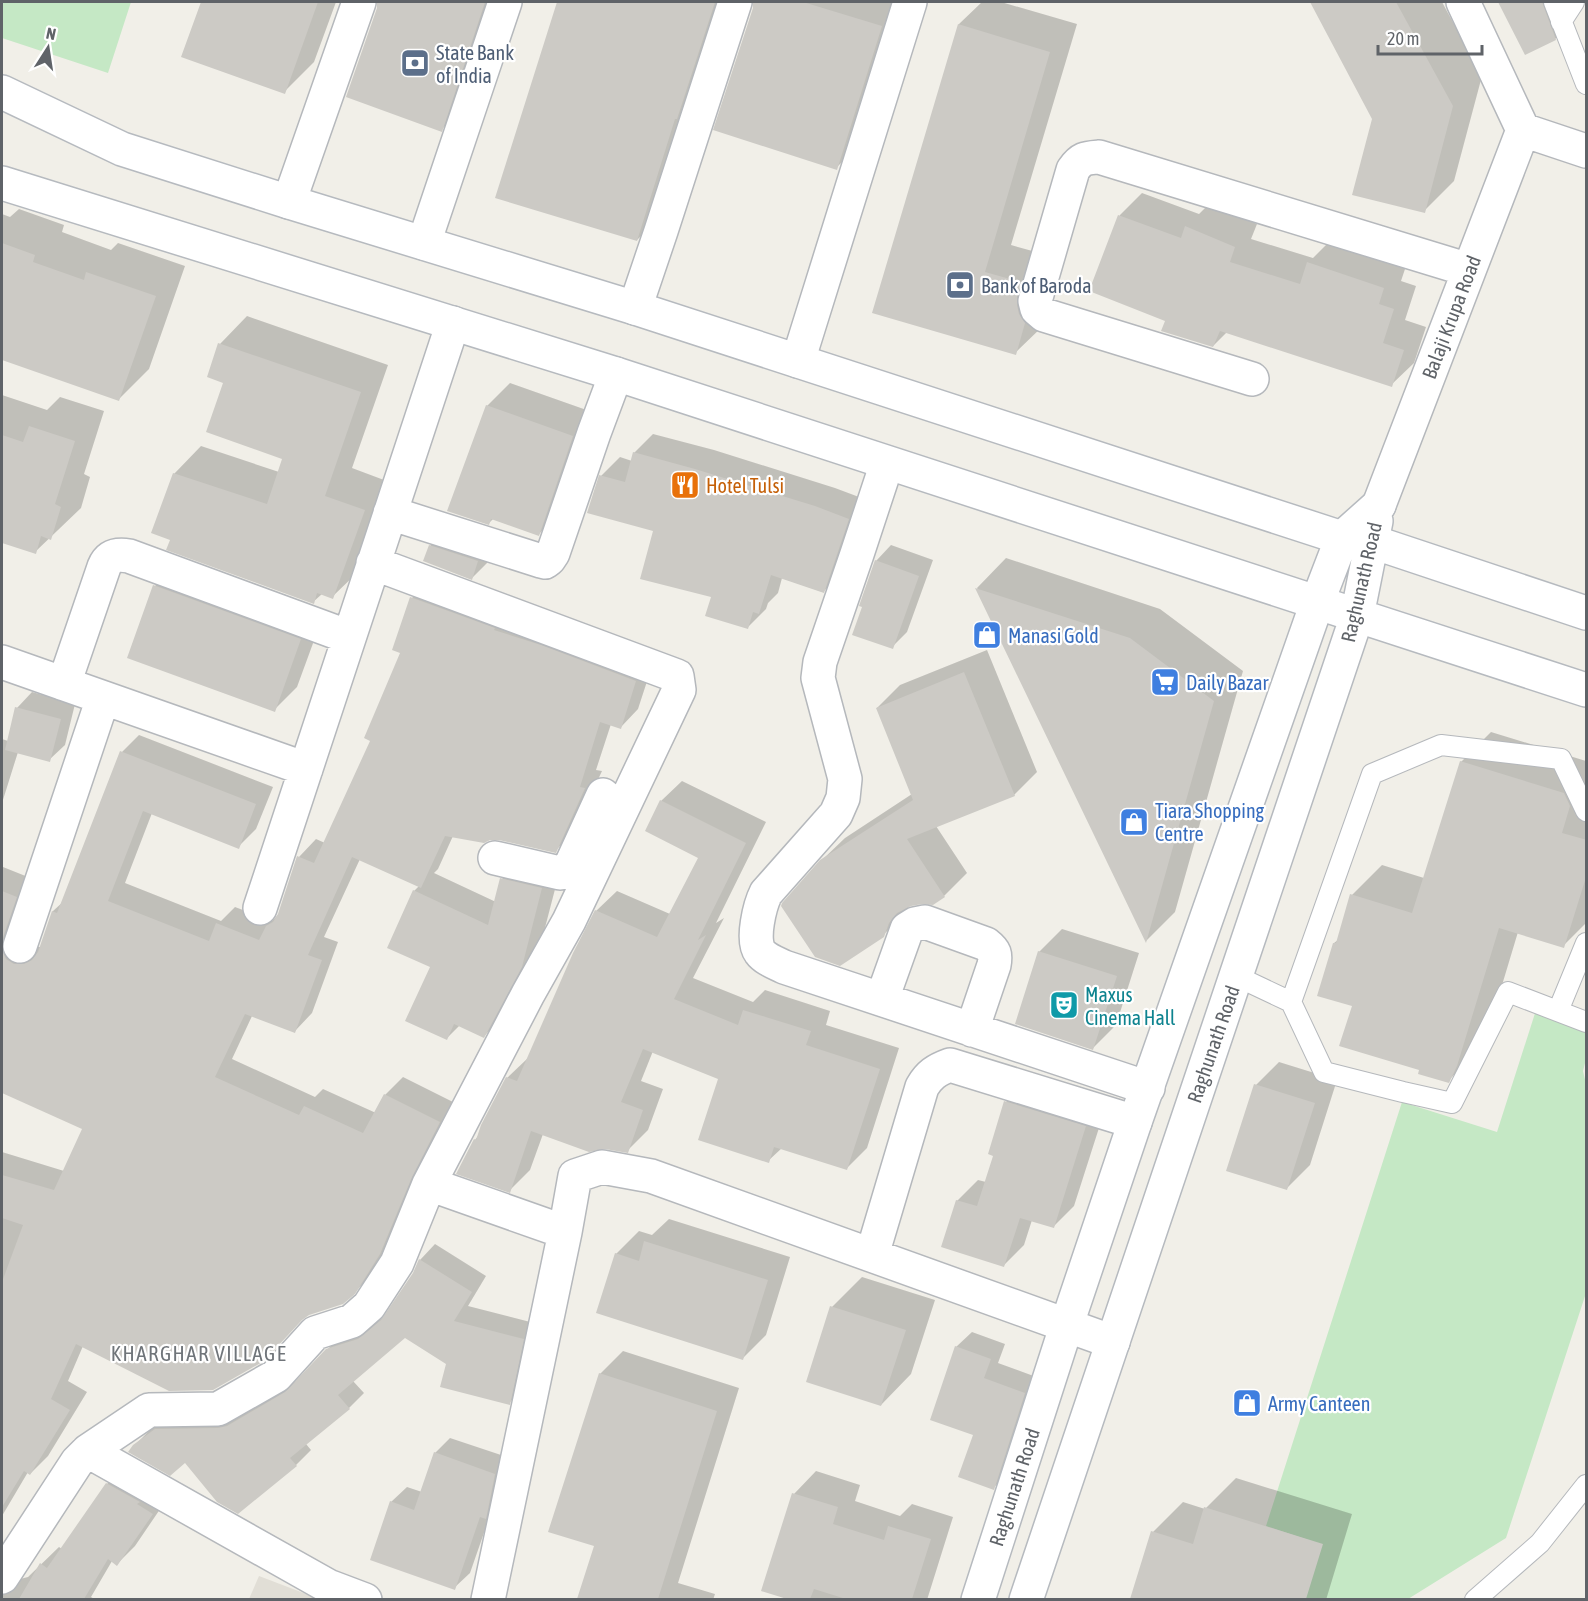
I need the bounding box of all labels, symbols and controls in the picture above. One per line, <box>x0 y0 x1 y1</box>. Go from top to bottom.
north arrow <box>18 18 78 78</box>
scale bar <box>1378 18 1482 56</box>
text: N <box>45 24 58 43</box>
text: 20 m <box>1387 28 1419 49</box>
place label: State Bank of India <box>436 41 514 87</box>
bank icon: State Bank of India <box>399 47 431 79</box>
street label: Balaji Krupa Road <box>1417 252 1485 382</box>
bank icon: Bank of Baroda <box>944 269 976 301</box>
place label: Bank of Baroda <box>981 274 1092 297</box>
restaurant icon: Hotel Tulsi <box>669 469 701 501</box>
place label: Hotel Tulsi <box>706 474 784 497</box>
street label: Raghunath Road <box>1336 520 1386 644</box>
shop icon: Manasi Gold <box>971 619 1003 651</box>
place label: Manasi Gold <box>1008 624 1099 647</box>
supermarket icon: Daily Bazar <box>1149 666 1181 698</box>
place label: Daily Bazar <box>1186 671 1269 694</box>
place label: Tiara Shopping Centre <box>1155 799 1265 845</box>
shop icon: Tiara Shopping Centre <box>1118 806 1150 838</box>
street label: Raghunath Road <box>1182 982 1244 1106</box>
place label: Maxus Cinema Hall <box>1085 983 1176 1029</box>
theatre icon: Maxus Cinema Hall <box>1048 989 1080 1021</box>
district label: KHARGHAR VILLAGE <box>111 1341 287 1365</box>
shop icon: Army Canteen <box>1231 1387 1263 1419</box>
place label: Army Canteen <box>1268 1392 1370 1415</box>
street label: Raghunath Road <box>984 1425 1044 1549</box>

